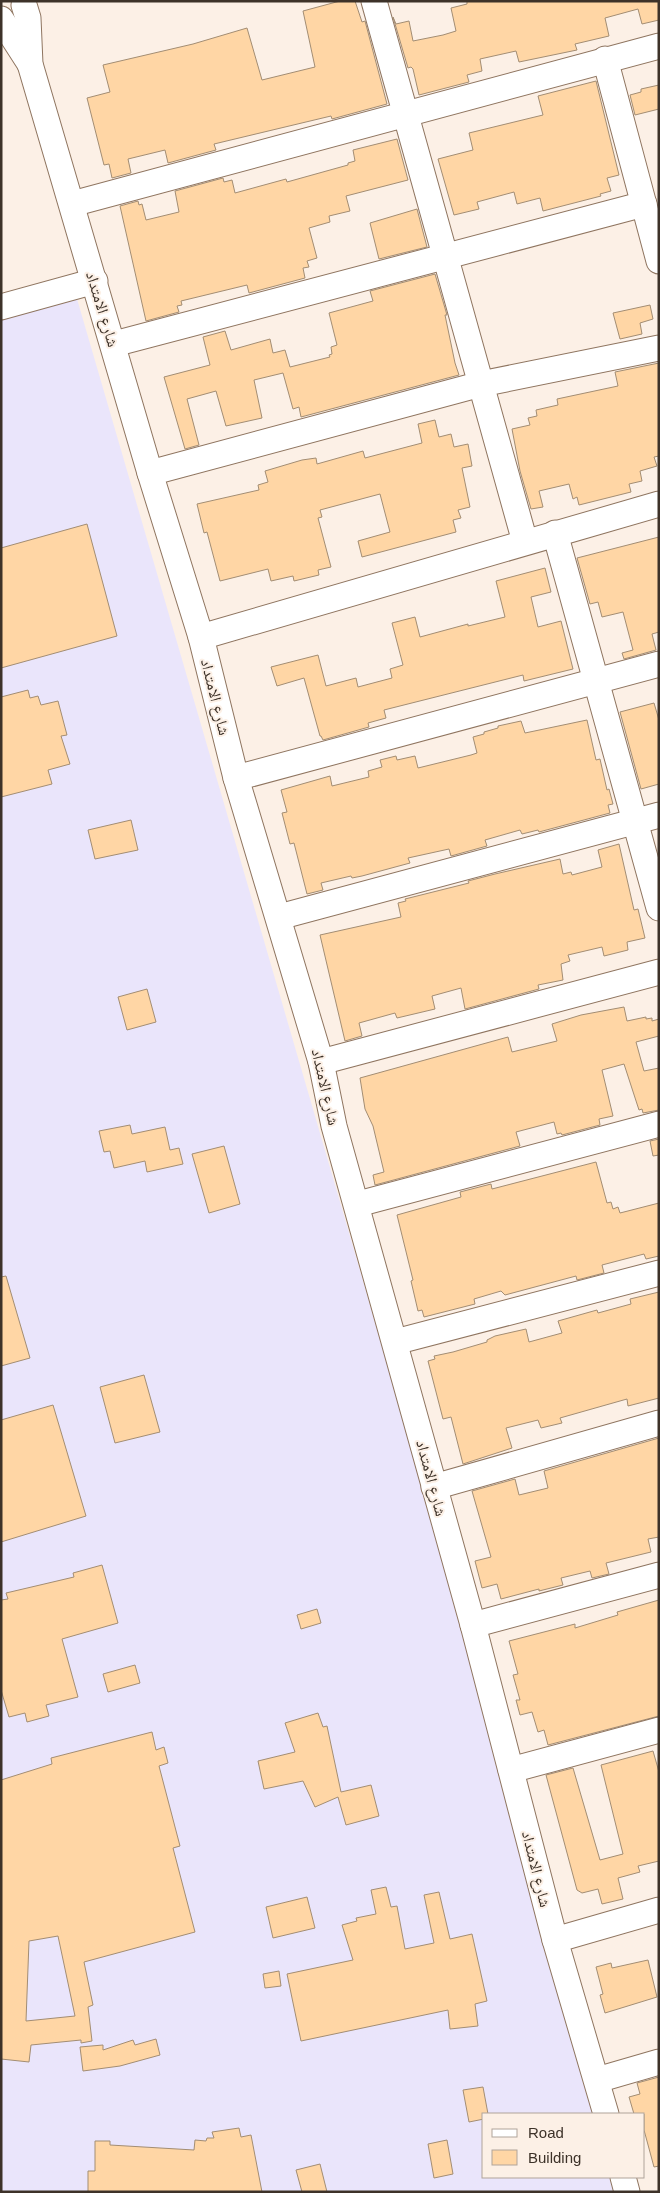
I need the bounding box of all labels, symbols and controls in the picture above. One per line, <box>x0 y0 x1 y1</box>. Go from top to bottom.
street label: شارع الامتداد <box>81 269 122 350</box>
street label: شارع الامتداد <box>196 657 233 738</box>
street label: شارع الامتداد <box>307 1047 343 1127</box>
street label: شارع الامتداد <box>411 1438 450 1519</box>
street label: شارع الامتداد <box>517 1829 554 1910</box>
legend <box>482 2113 645 2178</box>
text: Road <box>528 2124 564 2141</box>
text: Building <box>528 2149 581 2166</box>

